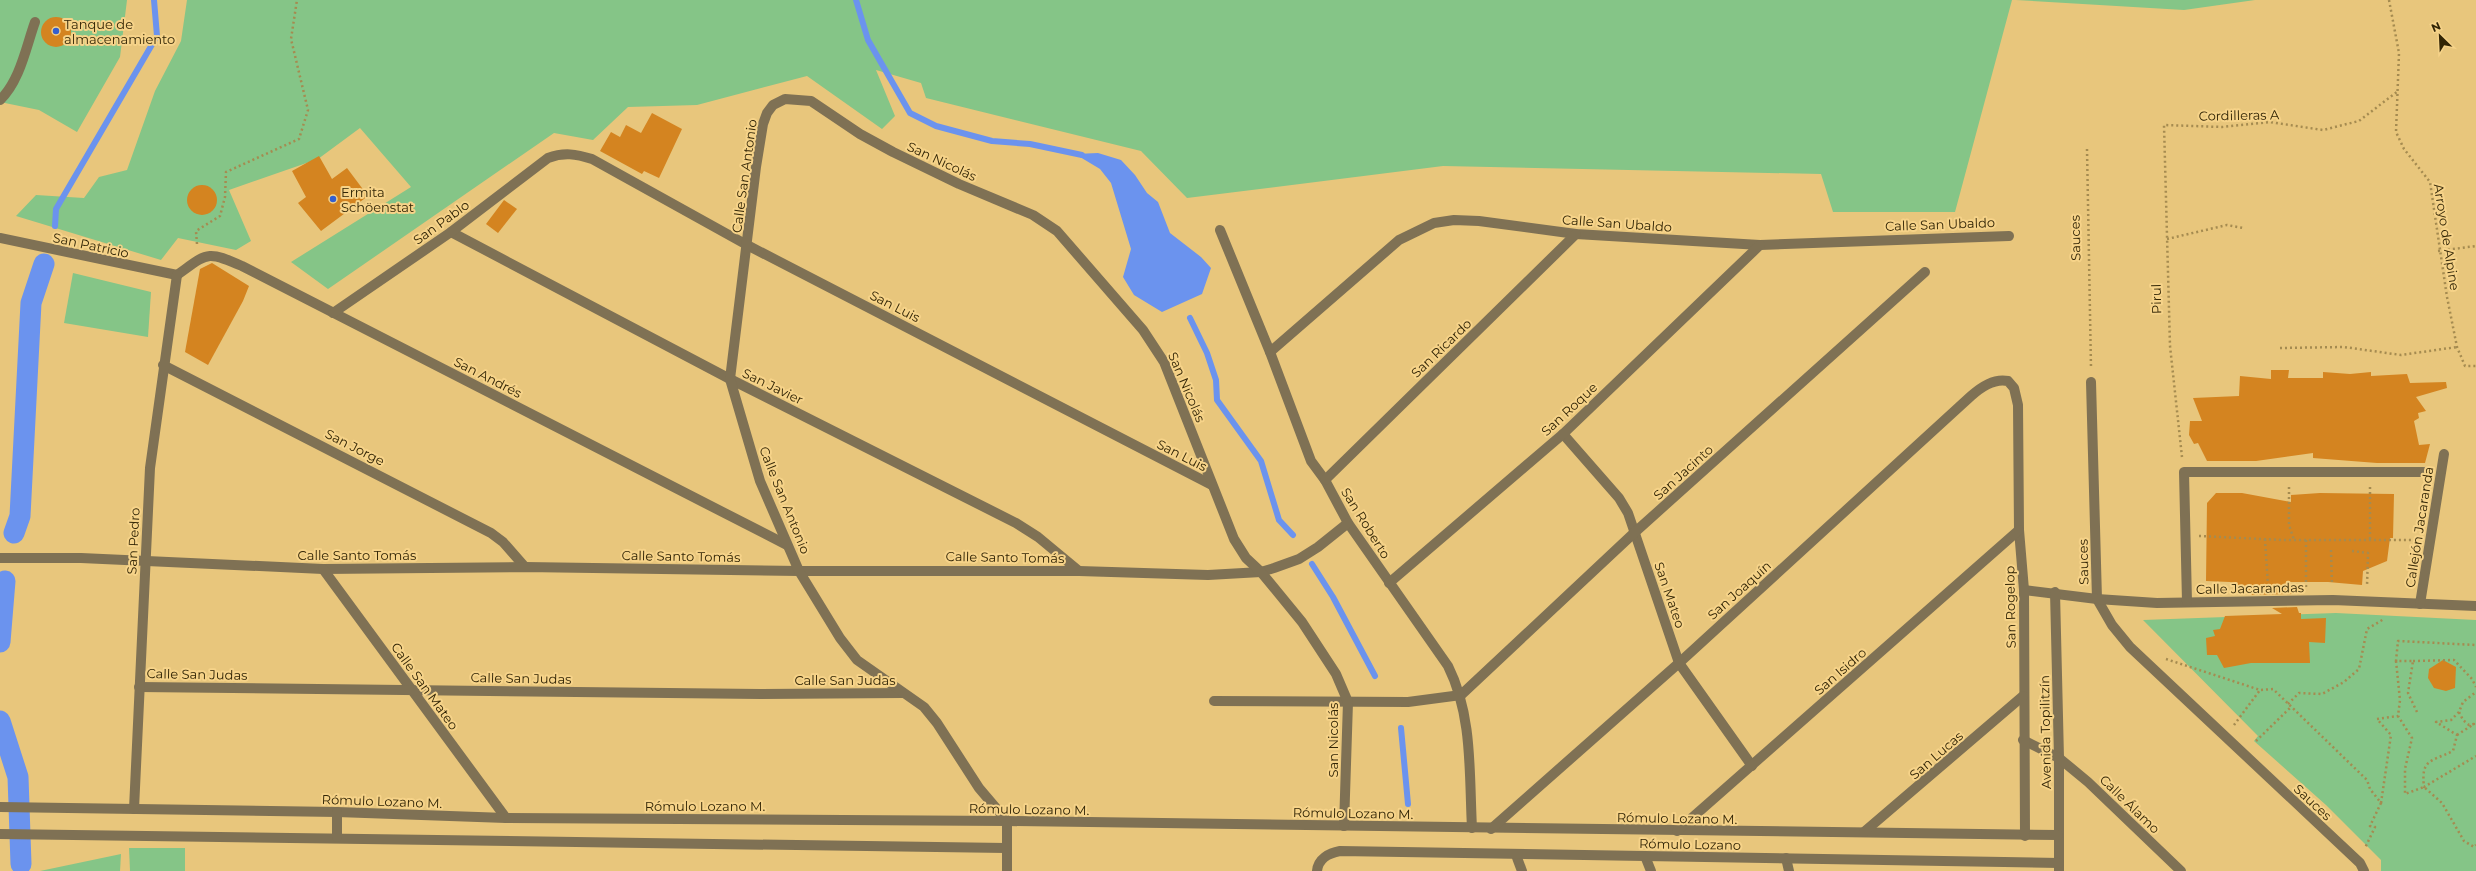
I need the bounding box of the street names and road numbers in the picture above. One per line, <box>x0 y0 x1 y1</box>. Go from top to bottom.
street label: Cordilleras A <box>2199 106 2280 124</box>
street label: Calle San Antonio <box>728 118 760 234</box>
street label: San Nicolás <box>905 138 979 184</box>
street label: Arroyo de Alpine <box>2431 183 2463 292</box>
street label: San Pablo <box>410 196 472 248</box>
street label: Calle San Ubaldo <box>1562 211 1672 235</box>
street label: Calle San Ubaldo <box>1885 214 1995 234</box>
street label: Sauces <box>2067 215 2083 261</box>
street label: San Patricio <box>51 229 131 261</box>
street label: Pirul <box>2148 284 2164 314</box>
street label: San Luis <box>867 287 923 325</box>
street label: San Ricardo <box>1407 315 1475 381</box>
street label: San Nicolás <box>1165 349 1209 425</box>
street label: San Andrés <box>451 353 525 401</box>
street label: San Javier <box>740 364 806 408</box>
street label: San Roque <box>1538 379 1600 439</box>
street label: San Jorge <box>323 425 387 469</box>
street label: San Luis <box>1154 436 1210 474</box>
street label: San Jacinto <box>1650 441 1716 503</box>
street label: Calle San Antonio <box>756 444 814 556</box>
street label: Callejón Jacaranda <box>2402 465 2436 589</box>
street label: San Roberto <box>1338 485 1394 561</box>
street label: San Pedro <box>123 507 143 575</box>
street label: Sauces <box>2075 539 2091 585</box>
street label: Calle Santo Tomás <box>298 547 416 563</box>
street label: Calle Santo Tomás <box>621 547 741 565</box>
street label: Calle Santo Tomás <box>945 548 1065 566</box>
street label: San Joaquín <box>1704 557 1774 623</box>
street label: San Mateo <box>1651 560 1689 630</box>
street label: San Rogelop <box>2001 565 2019 648</box>
street label: Calle Jacarandas <box>2196 579 2304 597</box>
street label: Calle San Mateo <box>388 639 462 733</box>
street label: San Isidro <box>1811 644 1869 698</box>
street label: Calle San Judas <box>146 665 248 683</box>
street label: Calle San Judas <box>470 669 572 687</box>
street label: Calle San Judas <box>795 672 895 688</box>
street label: Avenida Topilitzín <box>2036 675 2054 789</box>
street label: San Nicolás <box>1325 703 1341 777</box>
street label: San Lucas <box>1906 727 1966 783</box>
street label: Calle Álamo <box>2097 771 2163 837</box>
street label: Sauces <box>2291 781 2335 823</box>
street label: Rómulo Lozano M. <box>321 791 443 811</box>
street label: Rómulo Lozano M. <box>645 798 766 814</box>
street label: Rómulo Lozano M. <box>969 800 1090 818</box>
street label: Rómulo Lozano M. <box>1293 804 1414 822</box>
street label: Rómulo Lozano M. <box>1617 809 1738 827</box>
street label: Rómulo Lozano <box>1639 835 1741 853</box>

